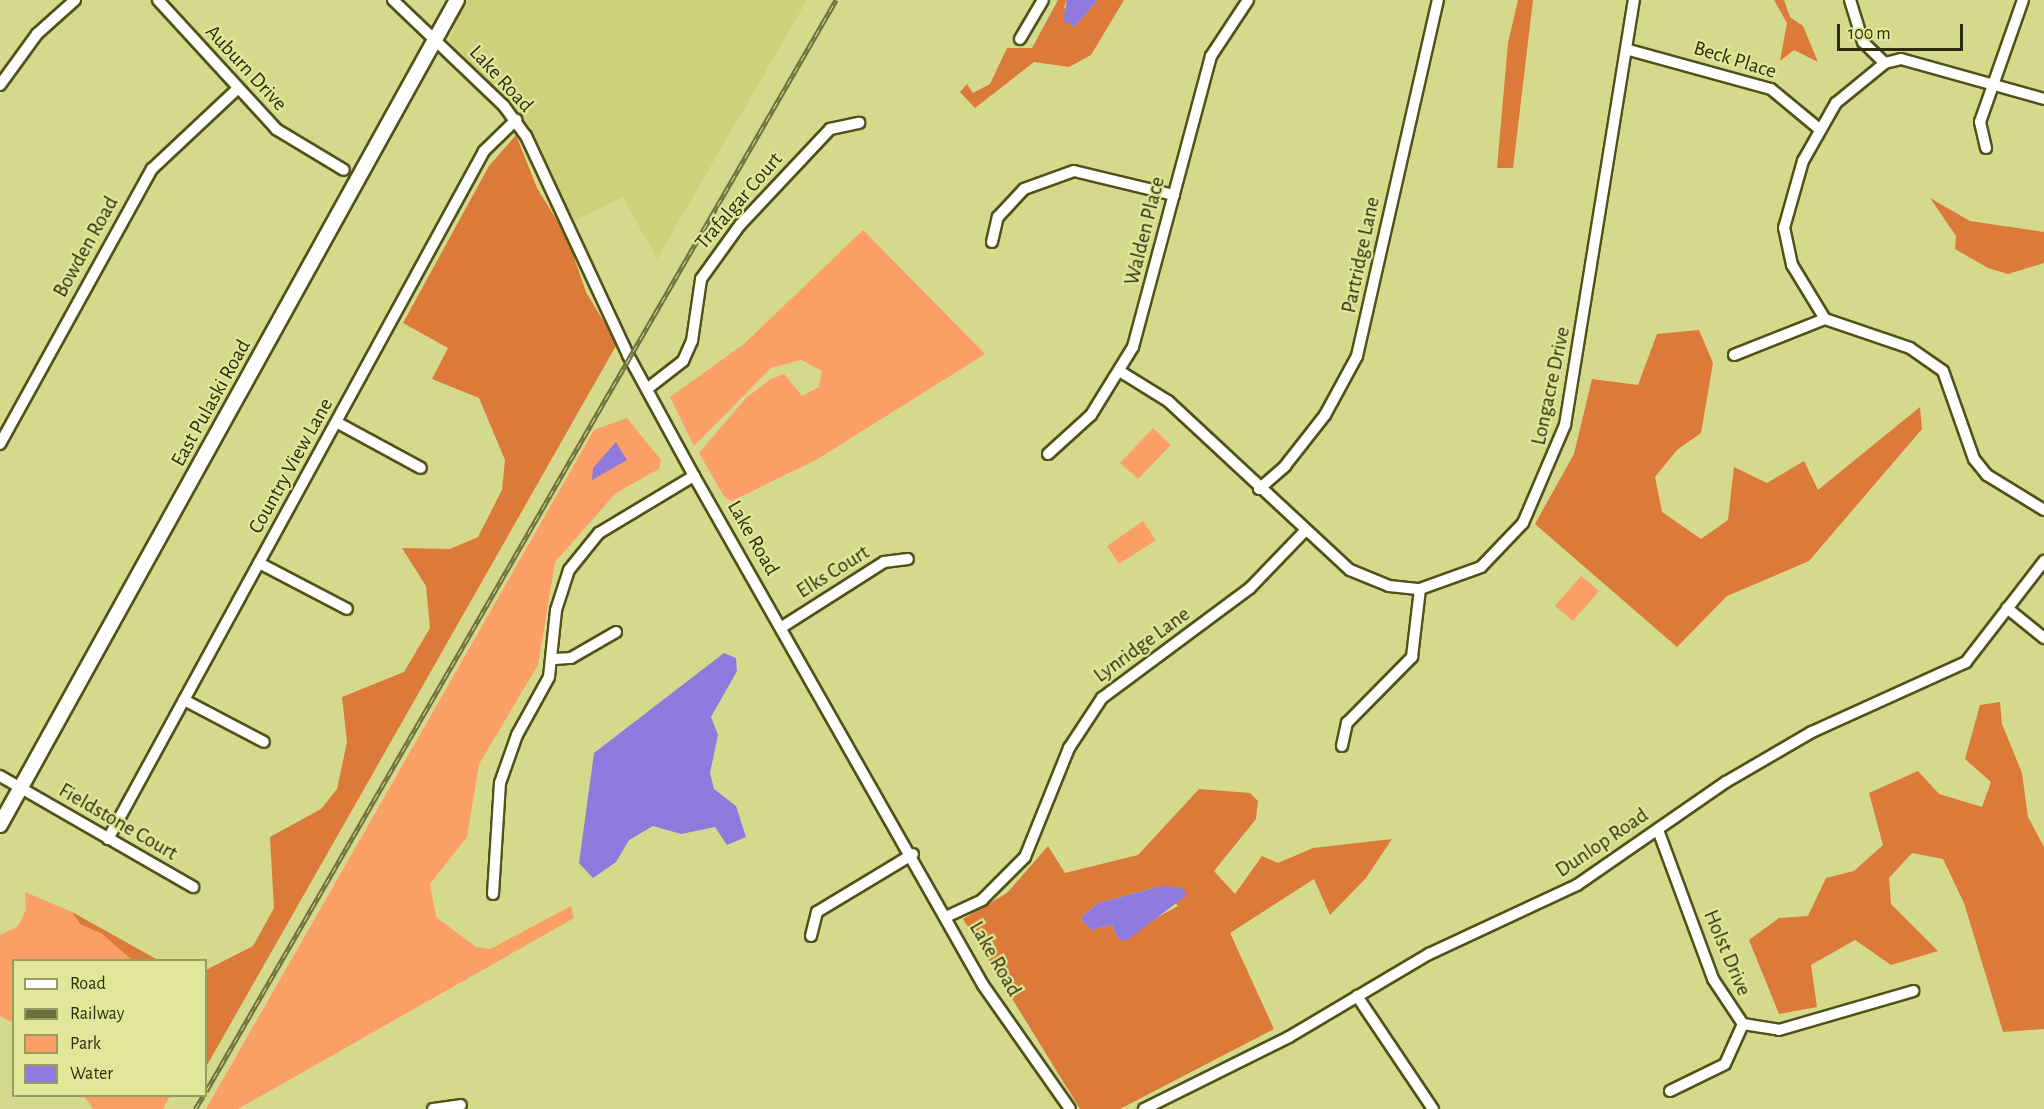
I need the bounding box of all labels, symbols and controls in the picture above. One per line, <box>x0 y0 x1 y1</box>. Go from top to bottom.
scale bar <box>1840 12 1966 50</box>
street label: Auburn Drive <box>200 20 292 116</box>
text: 100 m <box>1848 25 1891 43</box>
street label: Beck Place <box>1690 35 1780 85</box>
street label: Lake Road <box>464 40 538 118</box>
street label: Trafalgar Court <box>690 147 788 255</box>
street label: Walden Place <box>1119 174 1171 288</box>
street label: Bowden Road <box>48 192 124 302</box>
street label: Partridge Lane <box>1336 195 1386 315</box>
street label: Longacre Drive <box>1526 324 1576 448</box>
street label: East Pulaski Road <box>166 335 256 471</box>
street label: Country View Lane <box>243 394 339 538</box>
street label: Lake Road <box>721 496 785 580</box>
street label: Elks Court <box>792 540 874 604</box>
street label: Lynridge Lane <box>1089 602 1195 688</box>
street label: Fieldstone Court <box>54 778 182 866</box>
street label: Dunlop Road <box>1551 803 1653 883</box>
street label: Holst Drive <box>1698 906 1756 1000</box>
street label: Lake Road <box>963 917 1027 1001</box>
legend <box>12 959 207 1097</box>
text: Road <box>70 975 106 993</box>
text: Railway <box>70 1005 124 1023</box>
text: Park <box>70 1035 101 1053</box>
text: Water <box>70 1065 113 1083</box>

